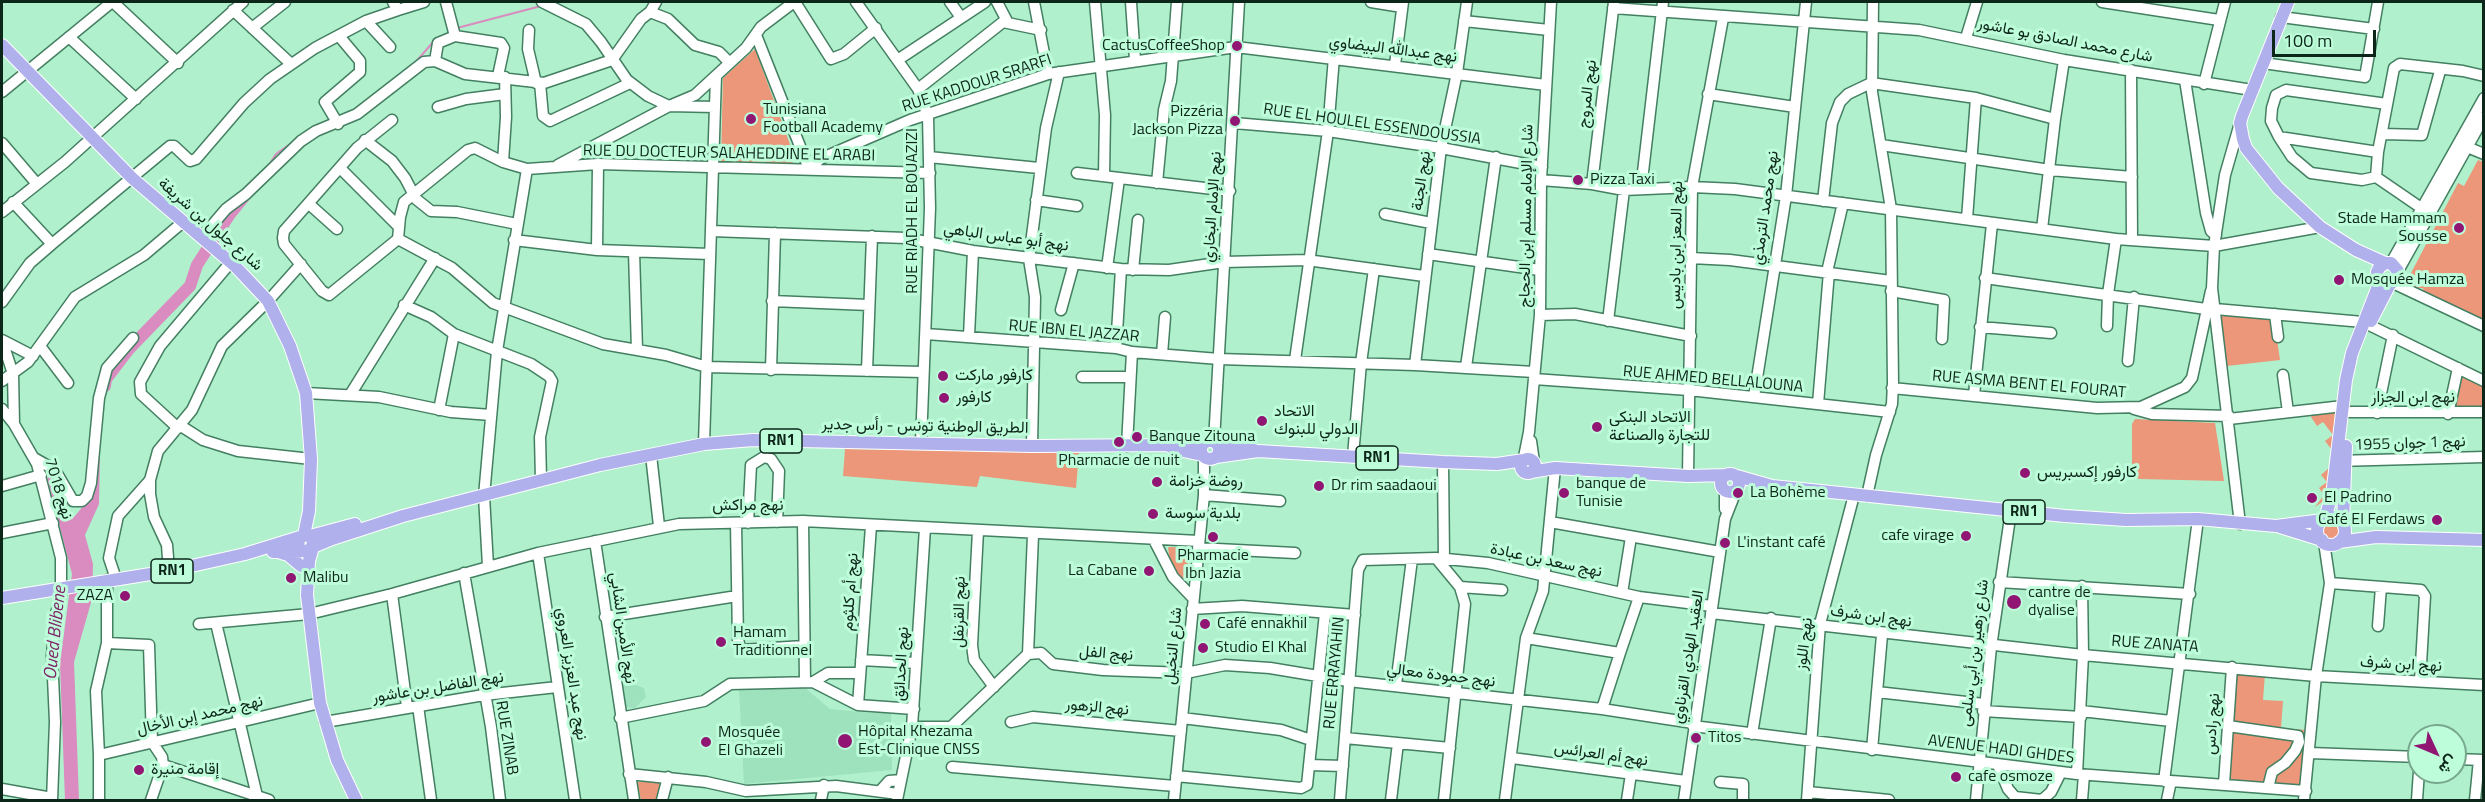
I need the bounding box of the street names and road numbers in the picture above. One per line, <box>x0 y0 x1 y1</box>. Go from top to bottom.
street label: شارع محمد الصادق بو عاشور <box>1976 15 2154 67</box>
street label: نهج عبدالله البيضاوي <box>1328 33 1458 67</box>
street label: RUE KADDOUR SRARFI <box>900 51 1054 117</box>
street label: نهج المروج <box>1574 59 1602 129</box>
street label: RUE EL HOULEL ESSENDOUSSIA <box>1262 100 1482 150</box>
street label: شارع اﻹمام مسلم إبن الحجاج <box>1516 124 1538 308</box>
street label: RUE RIADH EL BOUAZIZI <box>903 128 923 294</box>
street label: RUE DU DOCTEUR SALAHEDDINE EL ARABI <box>583 142 875 166</box>
street label: نهج الجنة <box>1408 150 1436 212</box>
street label: نهج محمد الترمذي <box>1748 150 1784 266</box>
street label: نهج الإمام البخاري <box>1200 151 1226 263</box>
street label: شارع جلول بن شريفة <box>154 174 266 276</box>
street label: نهج المعز ابن باديس <box>1666 181 1688 309</box>
street label: نهج أبو عباس الباهي <box>942 220 1070 256</box>
street label: RUE IBN EL JAZZAR <box>1008 317 1140 347</box>
street label: RUE AHMED BELLALOUNA <box>1622 363 1804 397</box>
street label: RUE ASMA BENT EL FOURAT <box>1931 367 2127 403</box>
street label: نهج ابن الجزار <box>2371 388 2455 408</box>
street label: الطريق الوطنية تونس - رأس جدير <box>821 416 1029 438</box>
road number: RN1 <box>760 429 802 453</box>
street label: نهج 1 جوان 1955 <box>2354 432 2466 456</box>
road number: RN1 <box>1356 446 1398 470</box>
street label: نهج 7018 <box>40 456 76 522</box>
street label: نهج مراكش <box>712 496 784 516</box>
road number: RN1 <box>2003 500 2045 524</box>
street label: نهج سعد بن عبادة <box>1488 540 1604 582</box>
street label: نهج أم كلثوم <box>839 552 863 632</box>
road number: RN1 <box>151 559 193 583</box>
street label: نهج الأمين الشابي <box>605 571 639 685</box>
street label: نهج القرنفل <box>950 576 970 648</box>
street label: شارع زهير بن أبي سلمى <box>1956 578 1994 728</box>
street label: العقيد الهادي القرناوي <box>1669 589 1709 725</box>
street label: نهج ابن شرف <box>1829 602 1913 632</box>
street label: نهج عبد العزيز العروي <box>551 606 591 742</box>
street label: شارع النخيل <box>1161 607 1187 685</box>
street label: RUE ERRAYAHIN <box>1321 616 1349 730</box>
street label: نهج اللوز <box>1792 616 1818 672</box>
street label: نهج الحدائق <box>890 626 914 702</box>
street label: RUE ZANATA <box>2111 632 2199 658</box>
street label: نهج الفل <box>1078 643 1134 665</box>
street label: نهج ابن شرف <box>2359 653 2443 677</box>
street label: نهج حمودة معالي <box>1385 660 1497 692</box>
street label: نهج الفاضل بن عاشور <box>371 668 505 708</box>
street label: نهج محمد إبن الأخال <box>135 692 265 740</box>
street label: نهج رادس <box>2201 693 2225 755</box>
street label: نهج الزهور <box>1064 696 1130 720</box>
street label: RUE ZINAB <box>491 699 521 777</box>
street label: AVENUE HADI GHDES <box>1927 731 2075 769</box>
street label: نهج أم العرائس <box>1553 739 1649 771</box>

